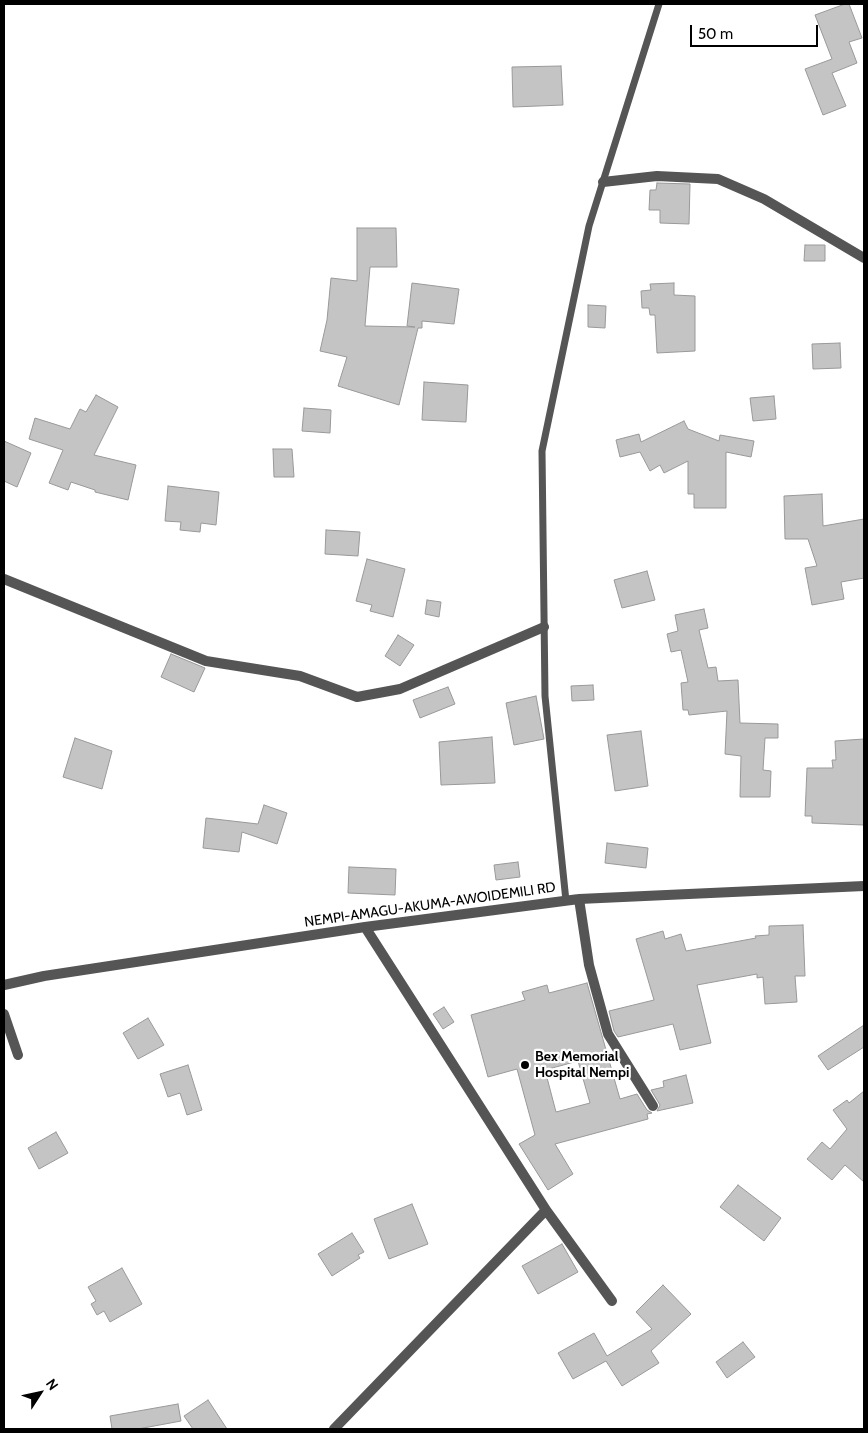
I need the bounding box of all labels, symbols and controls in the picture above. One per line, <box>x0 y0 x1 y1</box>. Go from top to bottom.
scale bar <box>693 15 820 47</box>
text: 50 m <box>698 25 733 43</box>
street label: NEMPI-AMAGU-AKUMA-AWOIDEMILI RD <box>303 879 557 931</box>
place label: Bex Memorial Hospital Nempi <box>535 1049 629 1082</box>
marker: Bex Memorial Hospital Nempi <box>519 1059 531 1071</box>
north arrow <box>15 1368 65 1418</box>
text: N <box>42 1375 63 1394</box>

